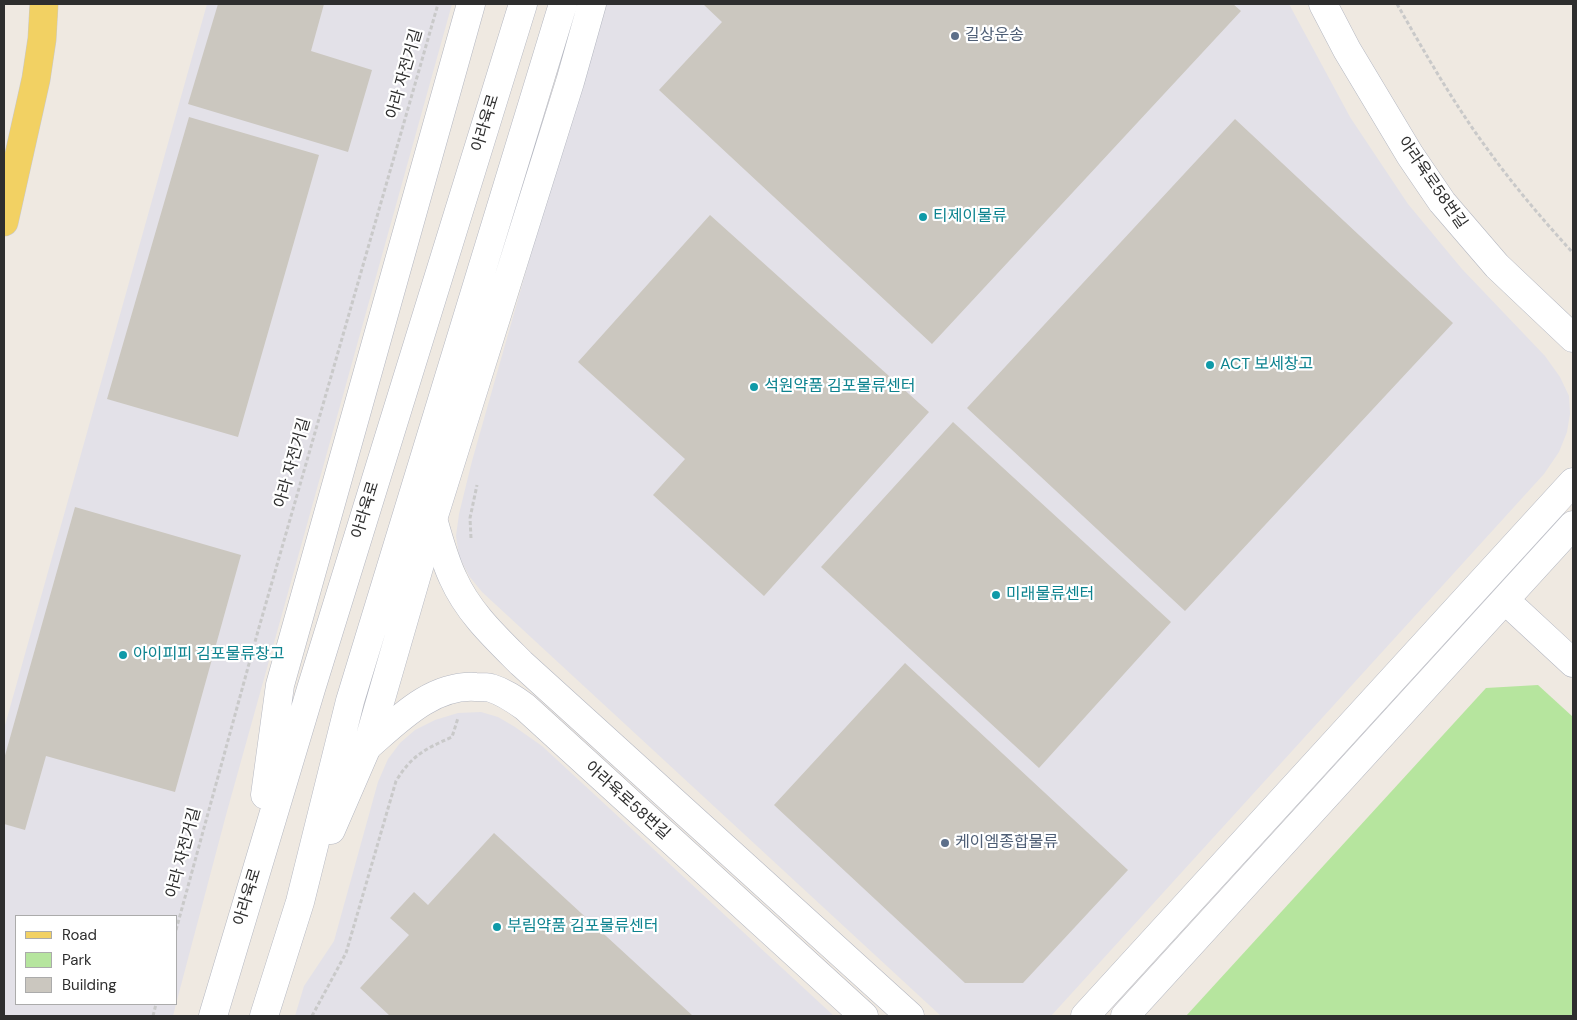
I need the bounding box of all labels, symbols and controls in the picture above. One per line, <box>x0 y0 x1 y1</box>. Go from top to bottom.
place label: 길상운송 <box>965 26 1024 46</box>
street label: 아라 자전거길 <box>383 27 427 121</box>
marker: 길상운송 <box>949 30 961 42</box>
street label: 아라육로 <box>468 92 504 154</box>
street label: 아라육로58번길 <box>1393 133 1471 233</box>
place label: 티제이물류 <box>933 207 1007 227</box>
marker: 티제이물류 <box>917 211 929 223</box>
place label: ACT 보세창고 <box>1220 355 1313 375</box>
marker: ACT 보세창고 <box>1204 359 1216 371</box>
place label: 석원약품 김포물류센터 <box>764 377 915 397</box>
marker: 석원약품 김포물류센터 <box>748 381 760 393</box>
street label: 아라 자전거길 <box>271 416 315 510</box>
street label: 아라육로 <box>348 479 384 541</box>
place label: 미래물류센터 <box>1006 585 1094 605</box>
marker: 미래물류센터 <box>990 589 1002 601</box>
place label: 아이피피 김포물류창고 <box>133 645 284 665</box>
marker: 아이피피 김포물류창고 <box>117 649 129 661</box>
street label: 아라육로58번길 <box>581 758 673 844</box>
street label: 아라 자전거길 <box>163 806 205 900</box>
place label: 케이엠종합물류 <box>955 833 1058 853</box>
marker: 케이엠종합물류 <box>939 837 951 849</box>
street label: 아라육로 <box>230 866 266 928</box>
legend <box>15 915 178 1005</box>
place label: 부림약품 김포물류센터 <box>507 917 658 937</box>
marker: 부림약품 김포물류센터 <box>491 921 503 933</box>
text: Road <box>62 925 97 945</box>
text: Park <box>62 950 92 970</box>
text: Building <box>62 975 117 995</box>

